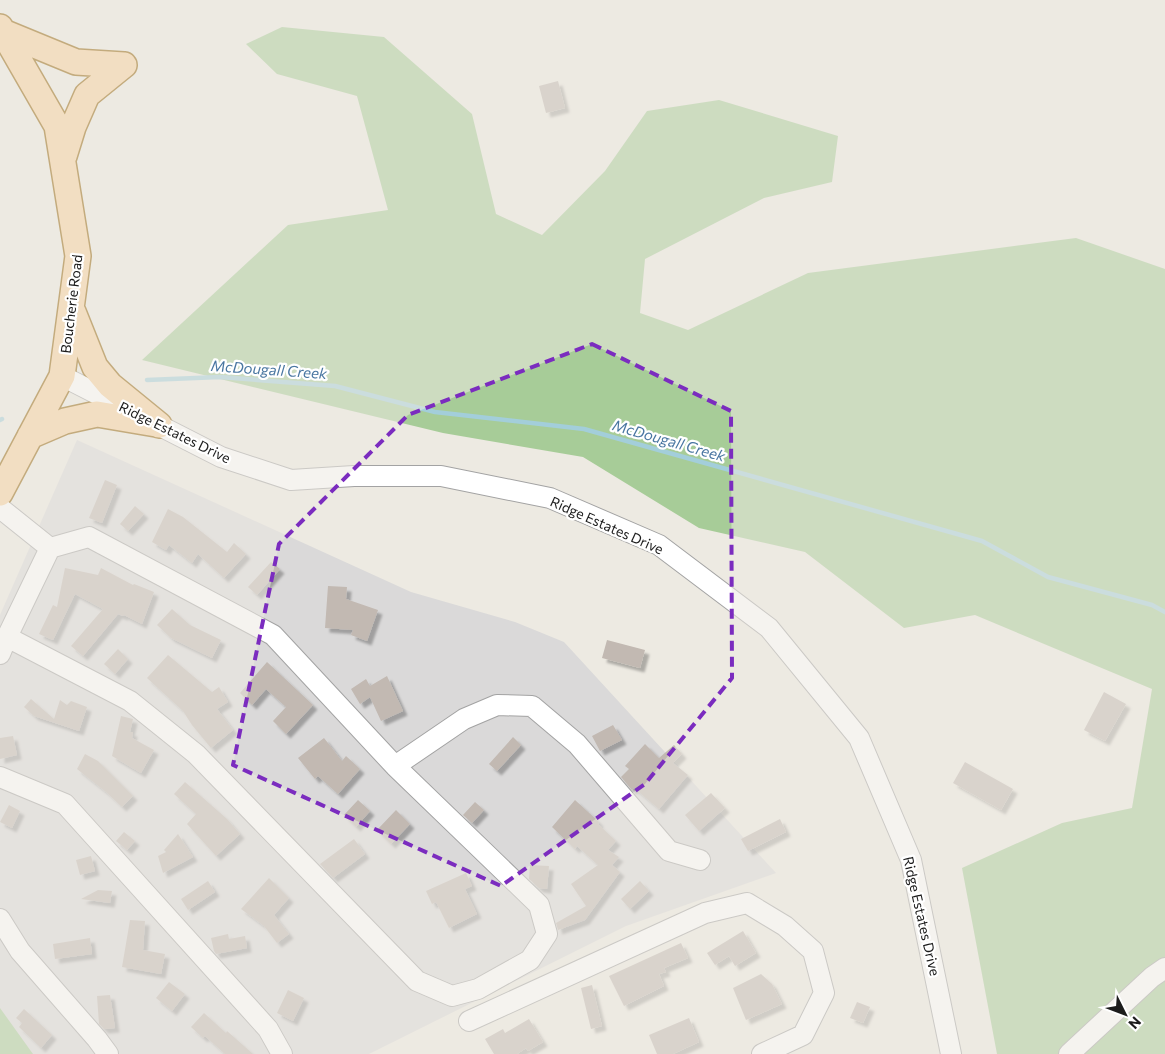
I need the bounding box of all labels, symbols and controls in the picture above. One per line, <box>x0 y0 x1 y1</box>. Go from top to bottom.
street label: Boucherie Road <box>56 254 86 354</box>
water label: McDougall Creek <box>210 356 329 382</box>
street label: Ridge Estates Drive <box>116 398 234 466</box>
water label: McDougall Creek <box>611 415 728 465</box>
street label: Ridge Estates Drive <box>548 492 666 558</box>
street label: Ridge Estates Drive <box>900 855 944 977</box>
north arrow <box>1100 989 1150 1039</box>
text: N <box>1125 1013 1145 1033</box>

